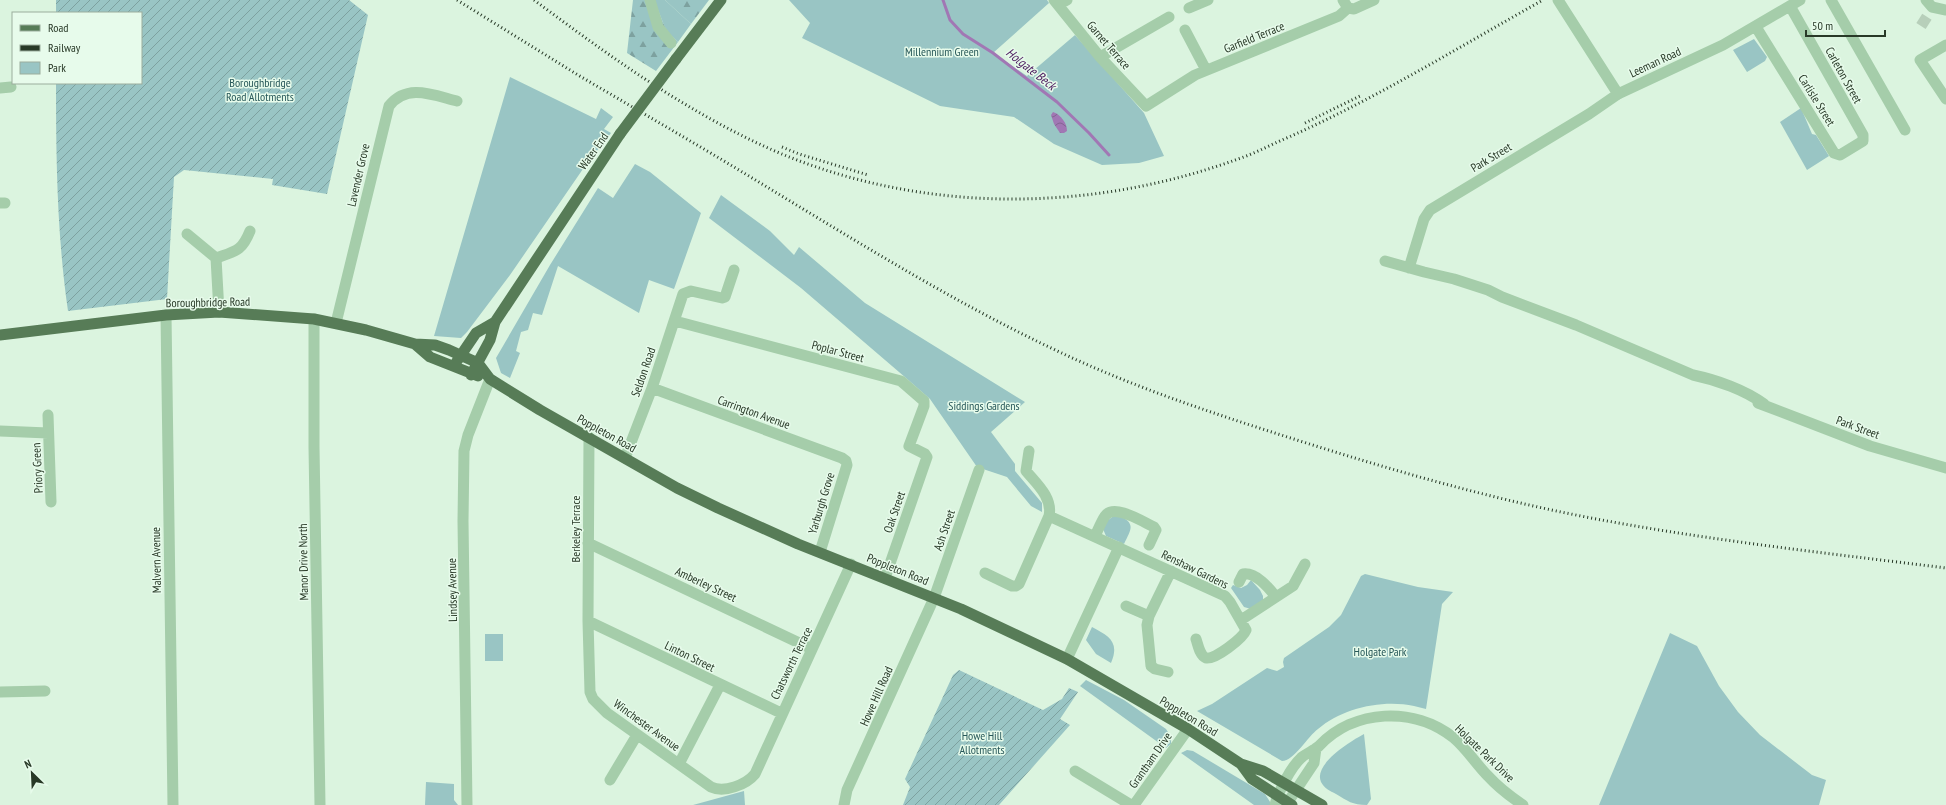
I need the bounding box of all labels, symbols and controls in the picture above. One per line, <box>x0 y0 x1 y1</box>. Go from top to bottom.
legend <box>12 12 142 84</box>
scale bar <box>1806 12 1885 38</box>
street label: Garnet Terrace <box>1084 18 1134 72</box>
street label: Garfield Terrace <box>1222 18 1286 56</box>
text: 50 m <box>1812 18 1833 33</box>
text: Road <box>48 20 68 35</box>
text: Railway <box>48 40 81 55</box>
park label: Millennium Green <box>905 44 979 59</box>
water label: Holgate Beck <box>1002 44 1061 95</box>
street label: Leeman Road <box>1627 44 1683 80</box>
street label: Carleton Street <box>1822 44 1866 106</box>
text: Park <box>48 60 66 75</box>
street label: Carlisle Street <box>1795 71 1839 129</box>
park label: Boroughbridge Road Allotments <box>226 75 294 104</box>
street label: Water End <box>575 129 611 173</box>
street label: Park Street <box>1468 139 1515 175</box>
street label: Lavender Grove <box>343 142 373 208</box>
street label: Boroughbridge Road <box>166 294 250 310</box>
street label: Poplar Street <box>810 337 867 365</box>
street label: Seldon Road <box>628 345 658 399</box>
street label: Carrington Avenue <box>716 392 792 432</box>
park label: Siddings Gardens <box>948 398 1020 413</box>
street label: Poppleton Road <box>575 411 639 455</box>
street label: Park Street <box>1834 412 1882 442</box>
street label: Priory Green <box>28 442 46 494</box>
street label: Yarburgh Grove <box>805 470 837 536</box>
street label: Oak Street <box>880 489 908 535</box>
street label: Berkeley Terrace <box>568 496 583 562</box>
street label: Ash Street <box>930 507 958 552</box>
street label: Manor Drive North <box>295 523 311 601</box>
street label: Malvern Avenue <box>148 527 164 593</box>
street label: Renshaw Gardens <box>1159 546 1231 592</box>
street label: Poppleton Road <box>865 550 931 588</box>
street label: Lindsey Avenue <box>444 558 460 622</box>
street label: Amberley Street <box>673 563 740 605</box>
street label: Chatsworth Terrace <box>767 624 815 702</box>
street label: Linton Street <box>662 637 718 675</box>
park label: Holgate Park <box>1354 644 1407 659</box>
street label: Howe Hill Road <box>856 664 896 728</box>
street label: Poppleton Road <box>1157 693 1221 739</box>
street label: Winchester Avenue <box>611 696 683 754</box>
street label: Holgate Park Drive <box>1452 721 1518 785</box>
park label: Howe Hill Allotments <box>959 728 1005 757</box>
street label: Grantham Drive <box>1125 729 1175 791</box>
north arrow <box>12 753 52 793</box>
text: N <box>22 756 34 771</box>

